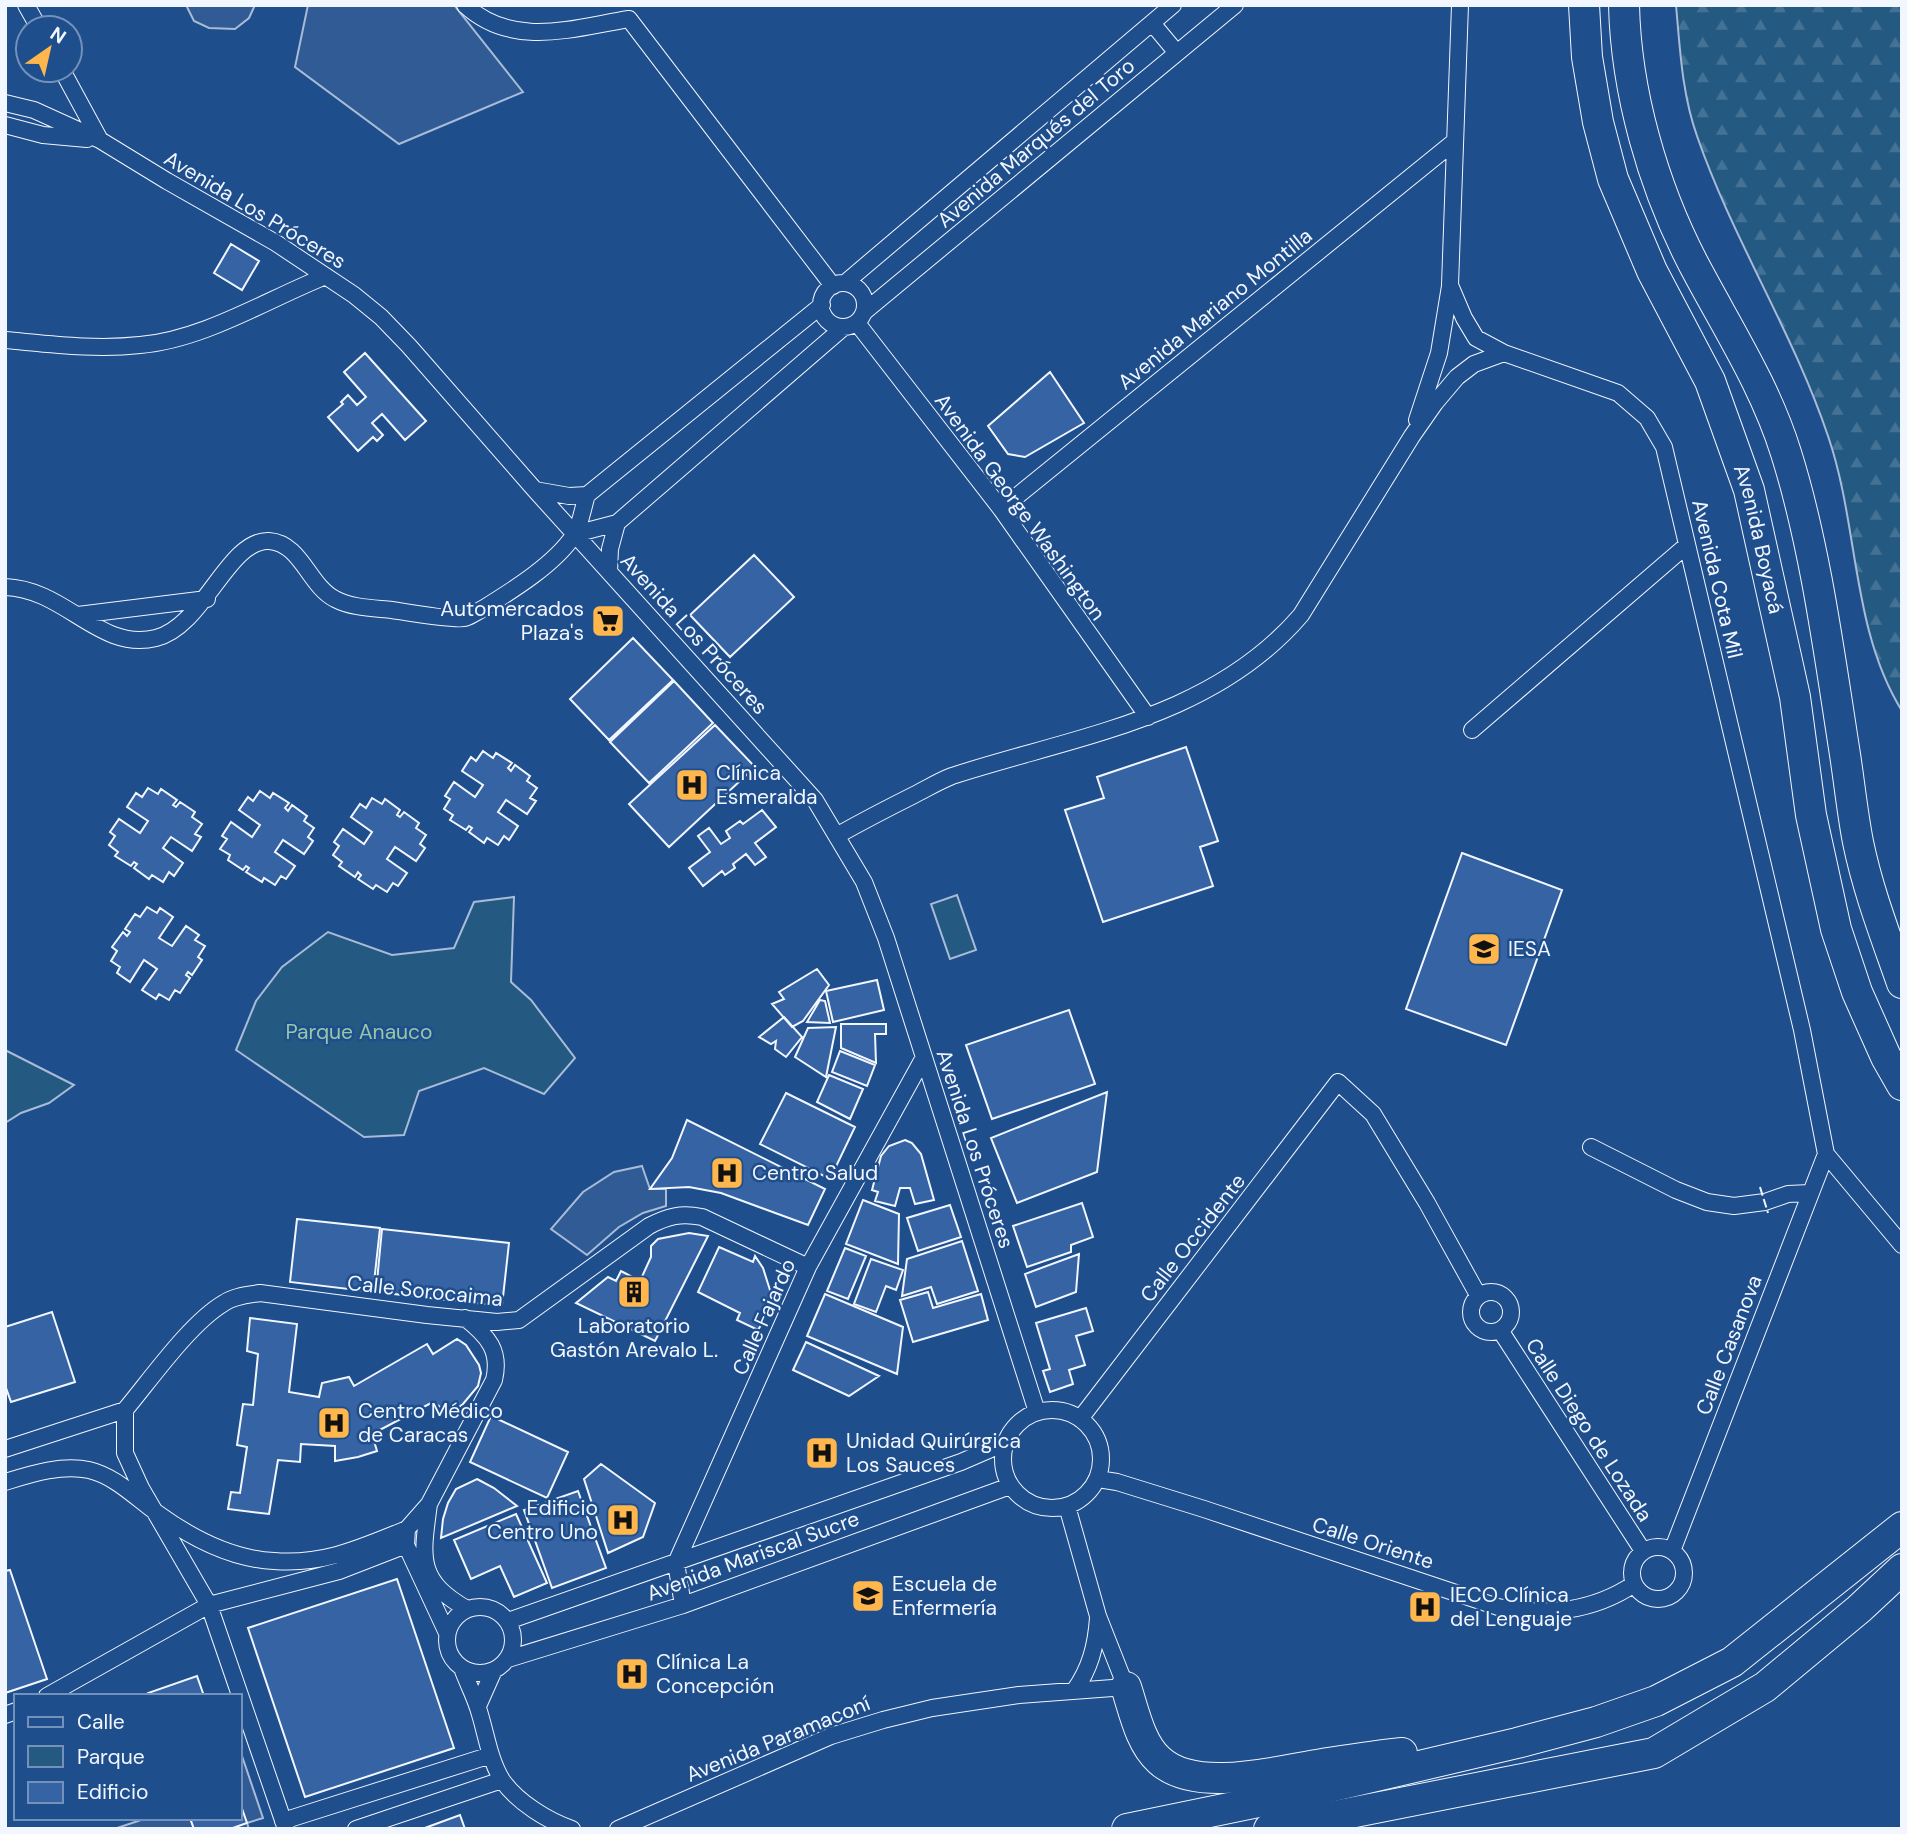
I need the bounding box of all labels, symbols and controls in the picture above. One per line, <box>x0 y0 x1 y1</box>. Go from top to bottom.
north arrow <box>14 14 84 84</box>
text: N <box>45 21 71 50</box>
street label: Avenida Marqués del Toro <box>931 52 1141 234</box>
street label: Avenida Los Próceres <box>159 145 351 275</box>
street label: Avenida Mariano Montilla <box>1112 222 1318 396</box>
street label: Avenida George Washington <box>928 388 1112 626</box>
street label: Avenida Boyacá <box>1727 460 1790 616</box>
street label: Avenida Cota Mil <box>1685 497 1749 661</box>
street label: Avenida Los Próceres <box>614 547 774 721</box>
place label: Automercados Plaza's <box>440 595 584 647</box>
supermarket icon: Automercados Plaza's <box>589 602 627 640</box>
place label: Clínica Esmeralda <box>716 759 818 811</box>
hospital icon: Clínica Esmeralda <box>673 766 711 804</box>
school or university icon: IESA <box>1465 930 1503 968</box>
place label: IESA <box>1508 935 1551 963</box>
park label: Parque Anauco <box>285 1018 433 1046</box>
street label: Avenida Los Próceres <box>930 1046 1020 1252</box>
hospital icon: Centro Salud <box>708 1154 746 1192</box>
place label: Centro Salud <box>752 1159 878 1187</box>
street label: Calle Occidente <box>1134 1168 1252 1308</box>
street label: Calle Fajardo <box>726 1254 802 1380</box>
street label: Calle Sorocaima <box>346 1269 504 1313</box>
street label: Calle Casanova <box>1689 1271 1769 1419</box>
building icon: Laboratorio Gastón Arevalo L. <box>615 1273 653 1311</box>
place label: Laboratorio Gastón Arevalo L. <box>550 1312 718 1364</box>
street label: Calle Diego de Lozada <box>1519 1333 1659 1527</box>
place label: Centro Médico de Caracas <box>358 1397 503 1449</box>
hospital icon: Centro Médico de Caracas <box>315 1404 353 1442</box>
place label: Unidad Quirúrgica Los Sauces <box>846 1427 1021 1479</box>
hospital icon: Unidad Quirúrgica Los Sauces <box>803 1434 841 1472</box>
place label: Edificio Centro Uno <box>487 1494 598 1546</box>
hospital icon: Edificio Centro Uno <box>604 1501 642 1539</box>
street label: Avenida Mariscal Sucre <box>643 1504 863 1608</box>
street label: Calle Oriente <box>1309 1510 1437 1576</box>
place label: Escuela de Enfermería <box>892 1570 997 1622</box>
school or university icon: Escuela de Enfermería <box>849 1577 887 1615</box>
place label: IECO Clínica del Lenguaje <box>1450 1581 1572 1633</box>
hospital icon: IECO Clínica del Lenguaje <box>1406 1588 1444 1626</box>
place label: Clínica La Concepción <box>656 1648 774 1700</box>
hospital icon: Clínica La Concepción <box>613 1655 651 1693</box>
street label: Avenida Paramaconí <box>682 1689 875 1789</box>
legend <box>14 1694 242 1820</box>
text: Calle <box>77 1708 125 1736</box>
text: Parque <box>77 1743 145 1771</box>
text: Edificio <box>77 1778 148 1806</box>

